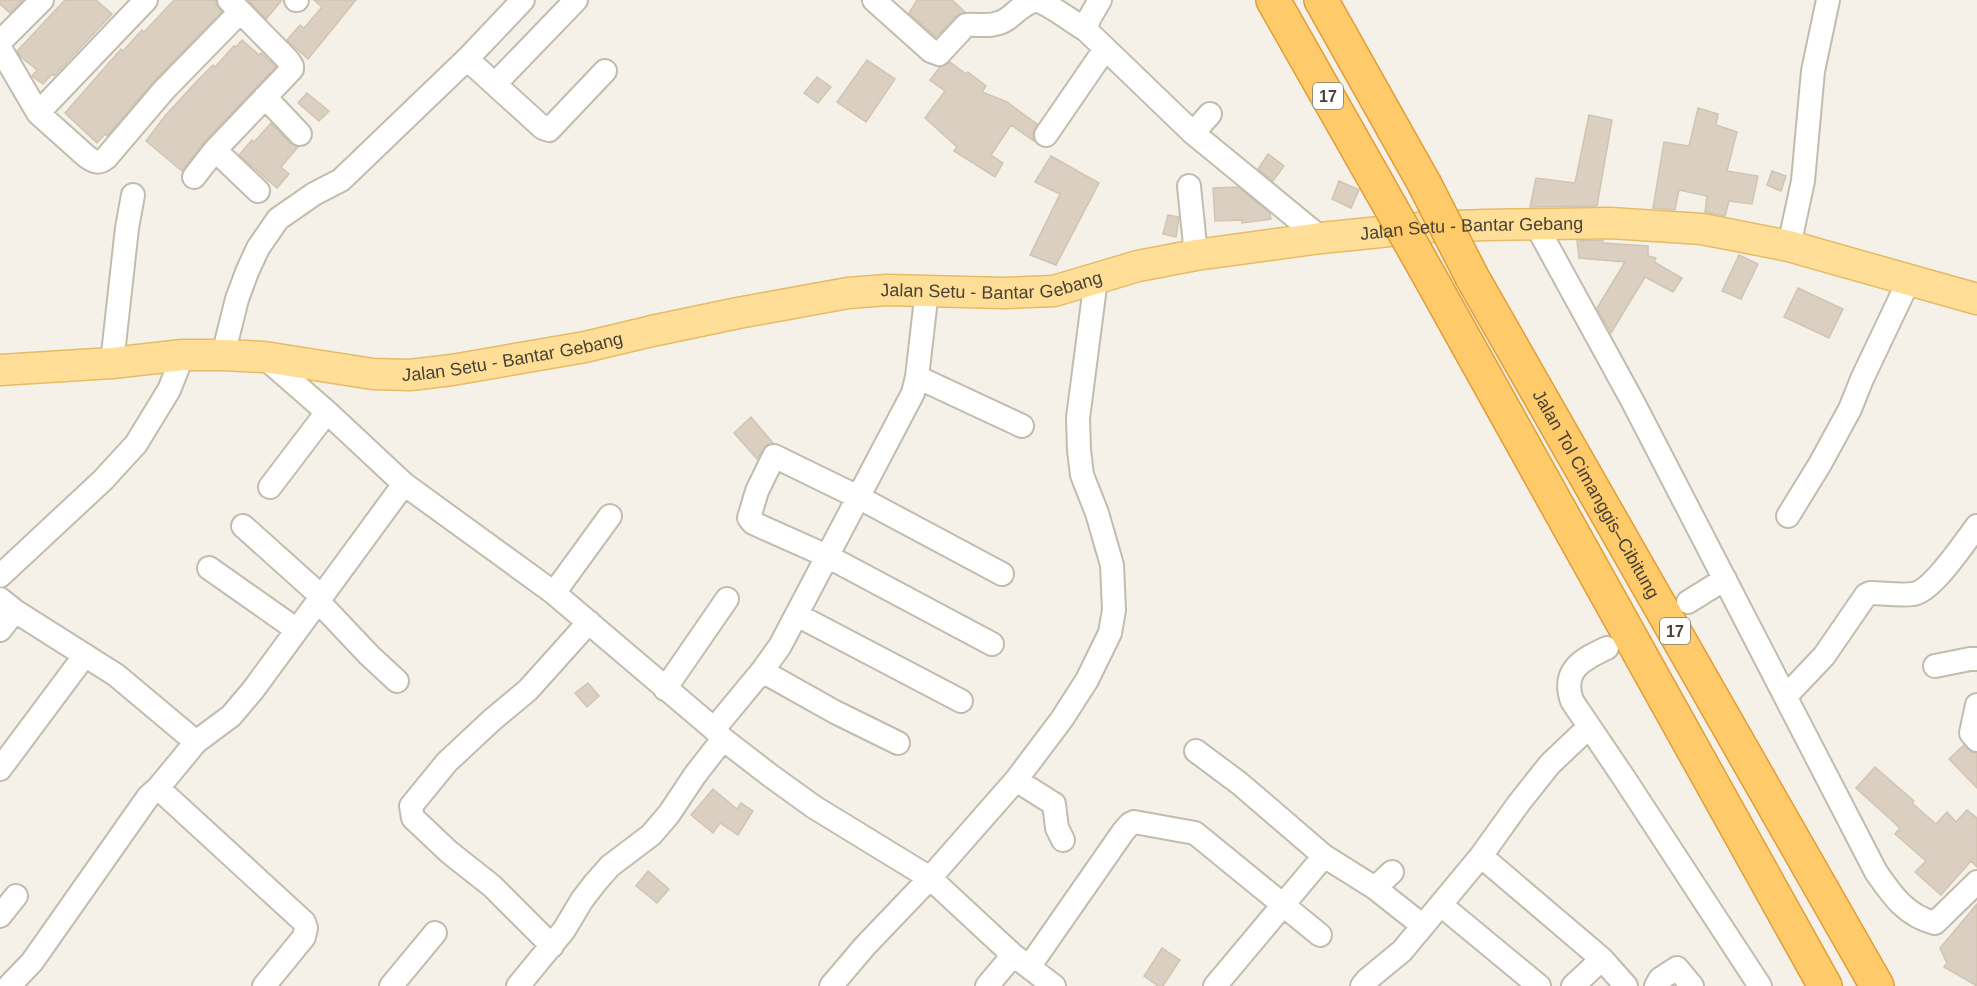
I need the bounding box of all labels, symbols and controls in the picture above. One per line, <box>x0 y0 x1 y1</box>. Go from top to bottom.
road number: 17 <box>1313 83 1343 109</box>
street label: Jalan Setu - Bantar Gebang <box>1359 213 1583 244</box>
street label: Jalan Setu - Bantar Gebang <box>880 267 1104 303</box>
street label: Jalan Setu - Bantar Gebang <box>402 328 625 385</box>
street label: Jalan Tol Cimanggis–Cibitung <box>1529 386 1663 602</box>
road number: 17 <box>1660 618 1690 644</box>

